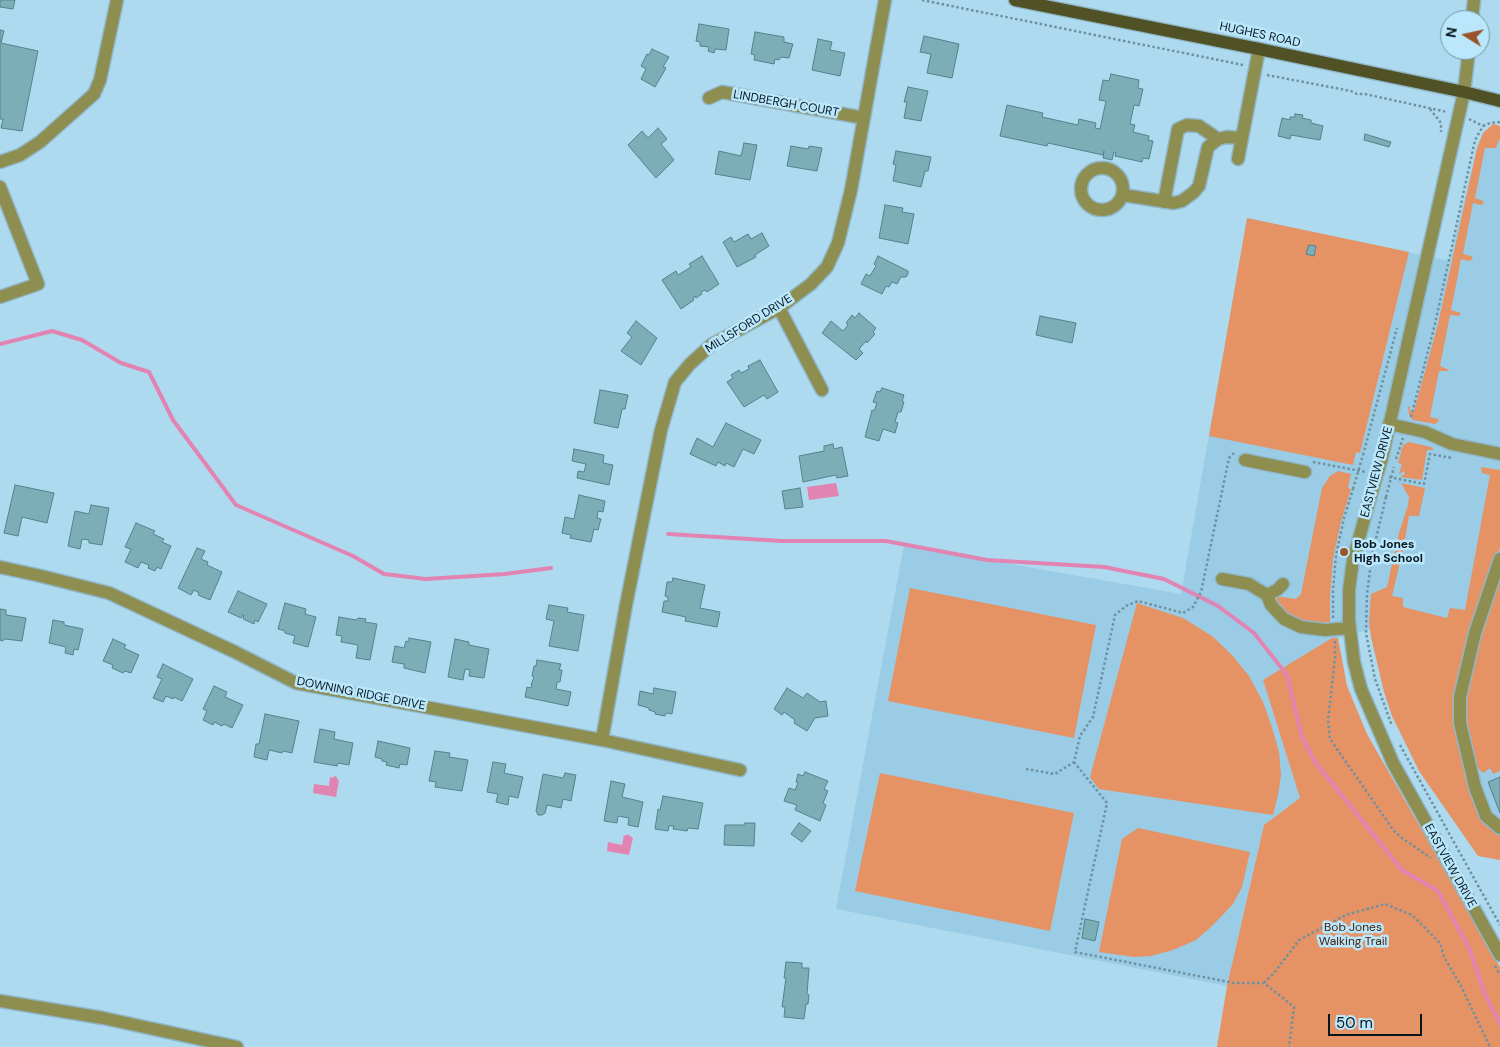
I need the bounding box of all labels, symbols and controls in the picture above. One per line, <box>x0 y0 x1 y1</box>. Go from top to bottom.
north arrow <box>1440 10 1490 60</box>
street label: HUGHES ROAD <box>1218 19 1302 51</box>
text: N <box>1441 26 1461 39</box>
street label: LINDBERGH COURT <box>732 88 840 120</box>
street label: MILLSFORD DRIVE <box>703 292 795 356</box>
street label: EASTVIEW DRIVE <box>1358 425 1396 519</box>
place label: Bob Jones High School <box>1354 538 1423 566</box>
marker: Bob Jones High School <box>1338 546 1350 558</box>
street label: DOWNING RIDGE DRIVE <box>295 674 427 714</box>
street label: EASTVIEW DRIVE <box>1421 822 1479 910</box>
park label: Bob Jones Walking Trail <box>1319 921 1387 949</box>
scale bar <box>1330 1004 1424 1036</box>
text: 50 m <box>1336 1013 1373 1033</box>

